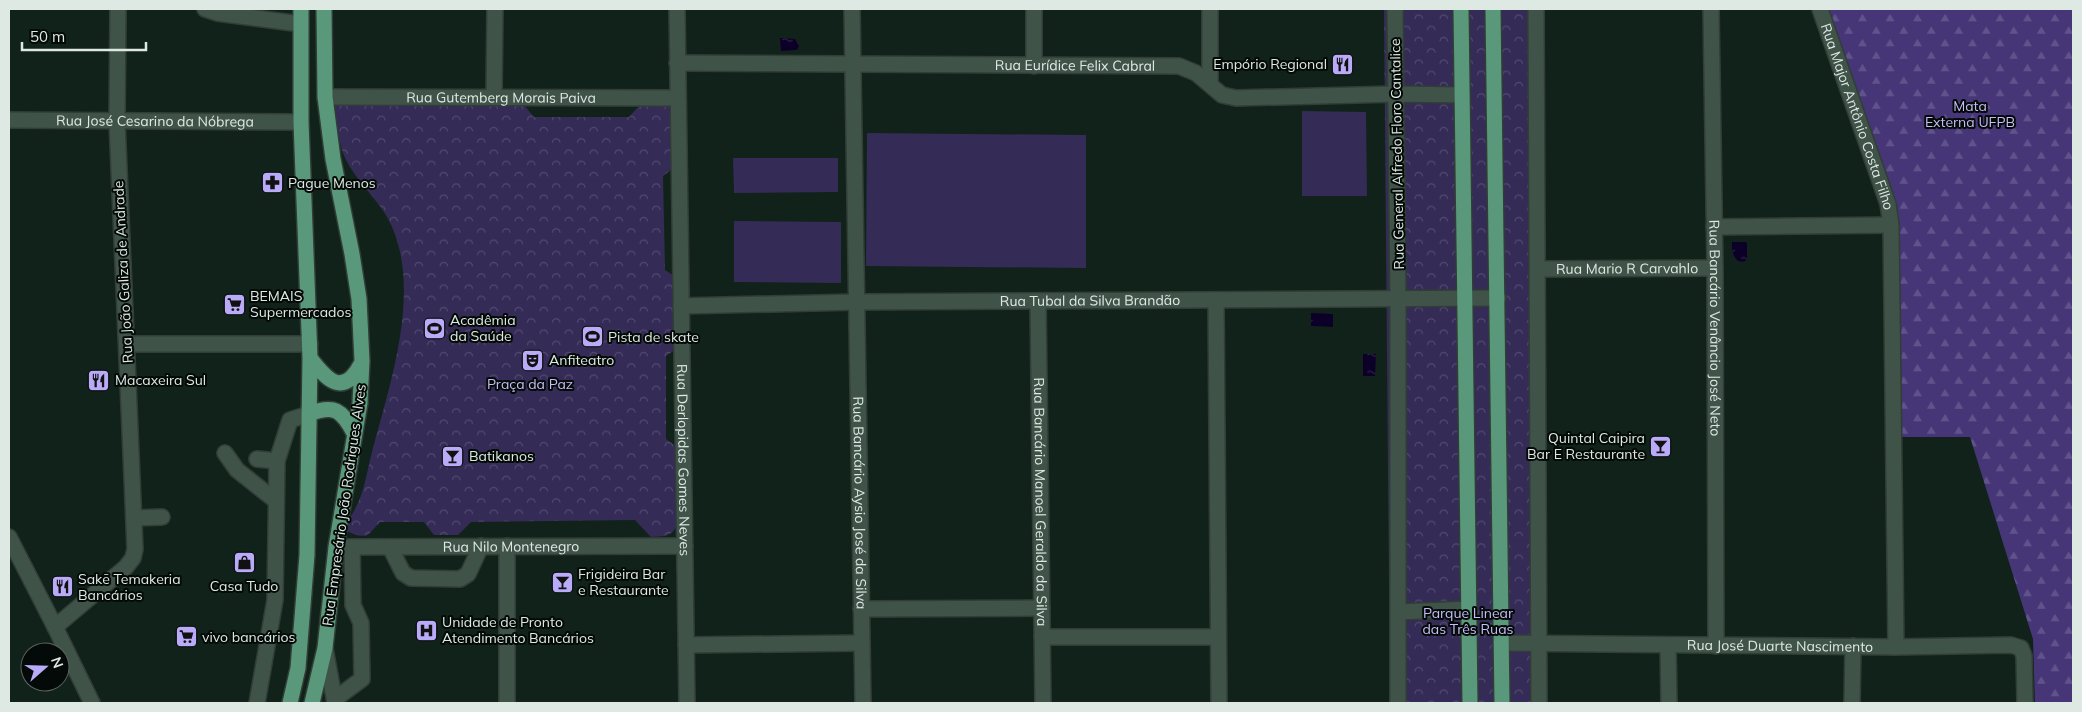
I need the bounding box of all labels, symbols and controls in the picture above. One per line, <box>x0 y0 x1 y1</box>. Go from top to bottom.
scale bar <box>22 20 146 52</box>
street label: Rua Major Antônio Costa Filho <box>1817 21 1898 211</box>
text: 50 m <box>30 27 65 46</box>
street label: Rua General Alfredo Floro Cantalice <box>1386 38 1408 270</box>
restaurant icon: Empório Regional <box>1331 52 1355 76</box>
place label: Empório Regional <box>1213 55 1327 73</box>
street label: Rua Eurídice Felix Cabral <box>995 56 1155 75</box>
street label: Rua Gutemberg Morais Paiva <box>406 88 596 107</box>
park label: Mata Externa UFPB <box>1925 97 2015 131</box>
street label: Rua José Cesarino da Nóbrega <box>56 111 254 131</box>
pharmacy icon: Pague Menos <box>260 171 284 195</box>
place label: Pague Menos <box>288 174 376 192</box>
street label: Rua João Galiza de Andrade <box>109 180 137 364</box>
street label: Rua Bancário Venâncio José Neto <box>1705 220 1724 436</box>
street label: Rua Mario R Carvahlo <box>1556 259 1698 278</box>
place label: BEMAIS Supermercados <box>250 287 351 321</box>
street label: Rua Tubal da Silva Brandão <box>1000 291 1180 310</box>
supermarket icon: BEMAIS Supermercados <box>222 292 246 316</box>
place label: Acadêmia da Saúde <box>450 311 516 345</box>
sports icon: Acadêmia da Saúde <box>422 316 446 340</box>
sports icon: Pista de skate <box>580 325 604 349</box>
place label: Pista de skate <box>608 328 699 346</box>
theatre icon: Anfiteatro <box>521 348 545 372</box>
place label: Anfiteatro <box>549 351 614 369</box>
street label: Rua Derlopidas Gomes Neves <box>673 364 694 556</box>
restaurant icon: Macaxeira Sul <box>87 368 111 392</box>
place label: Macaxeira Sul <box>115 371 206 389</box>
park label: Praça da Paz <box>487 375 573 393</box>
street label: Rua Bancário Manoel Geraldo da Silva <box>1030 377 1051 627</box>
street label: Rua Empresário João Rodrigues Alves <box>318 383 370 627</box>
street label: Rua Bancário Aysio José da Silva <box>849 396 871 610</box>
place label: Quintal Caipira Bar E Restaurante <box>1527 429 1645 463</box>
bar icon: Quintal Caipira Bar E Restaurante <box>1649 434 1673 458</box>
bar icon: Batikanos <box>441 444 465 468</box>
place label: Batikanos <box>469 447 534 465</box>
street label: Rua Nilo Montenegro <box>443 537 579 556</box>
shop icon: Casa Tudo <box>232 551 256 575</box>
place label: Frigideira Bar e Restaurante <box>578 565 669 599</box>
place label: Sakē Temakeria Bancários <box>78 570 181 604</box>
bar icon: Frigideira Bar e Restaurante <box>550 570 574 594</box>
restaurant icon: Sakē Temakeria Bancários <box>50 575 74 599</box>
place label: Casa Tudo <box>210 577 278 595</box>
park label: Parque Linear das Três Ruas <box>1422 604 1514 638</box>
place label: Unidade de Pronto Atendimento Bancários <box>442 613 594 647</box>
hospital icon: Unidade de Pronto Atendimento Bancários <box>414 618 438 642</box>
supermarket icon: vivo bancários <box>174 625 198 649</box>
place label: vivo bancários <box>202 628 295 646</box>
street label: Rua José Duarte Nascimento <box>1687 636 1873 656</box>
north arrow <box>20 642 70 692</box>
text: N <box>47 655 67 671</box>

